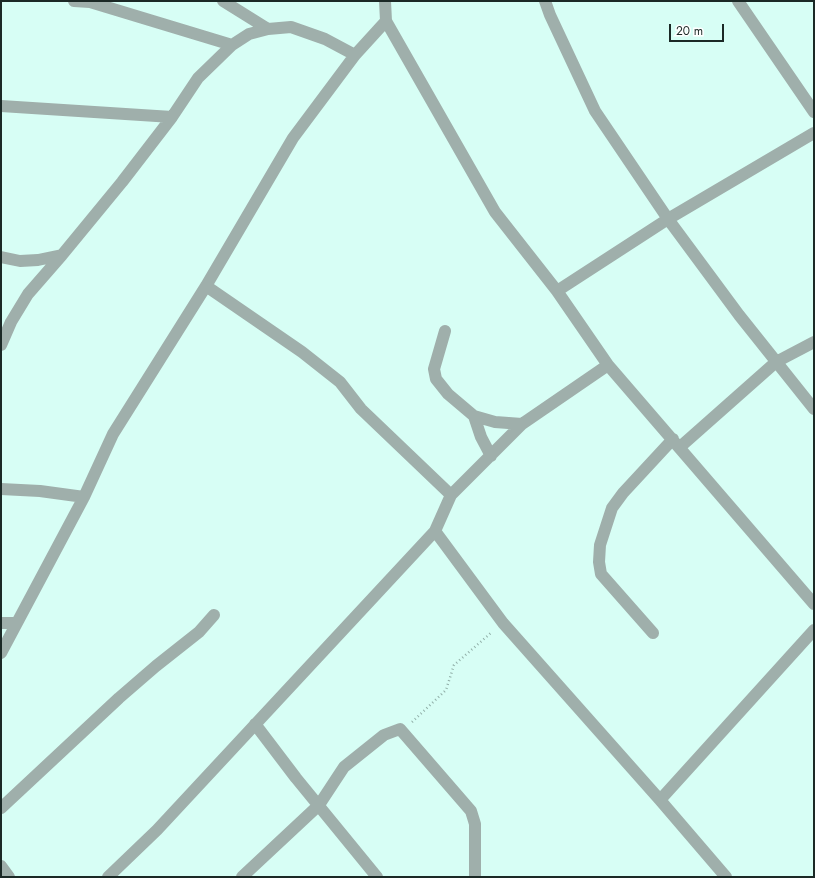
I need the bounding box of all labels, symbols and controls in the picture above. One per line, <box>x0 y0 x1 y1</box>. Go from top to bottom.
scale bar <box>671 16 726 42</box>
text: 20 m <box>676 22 703 40</box>

